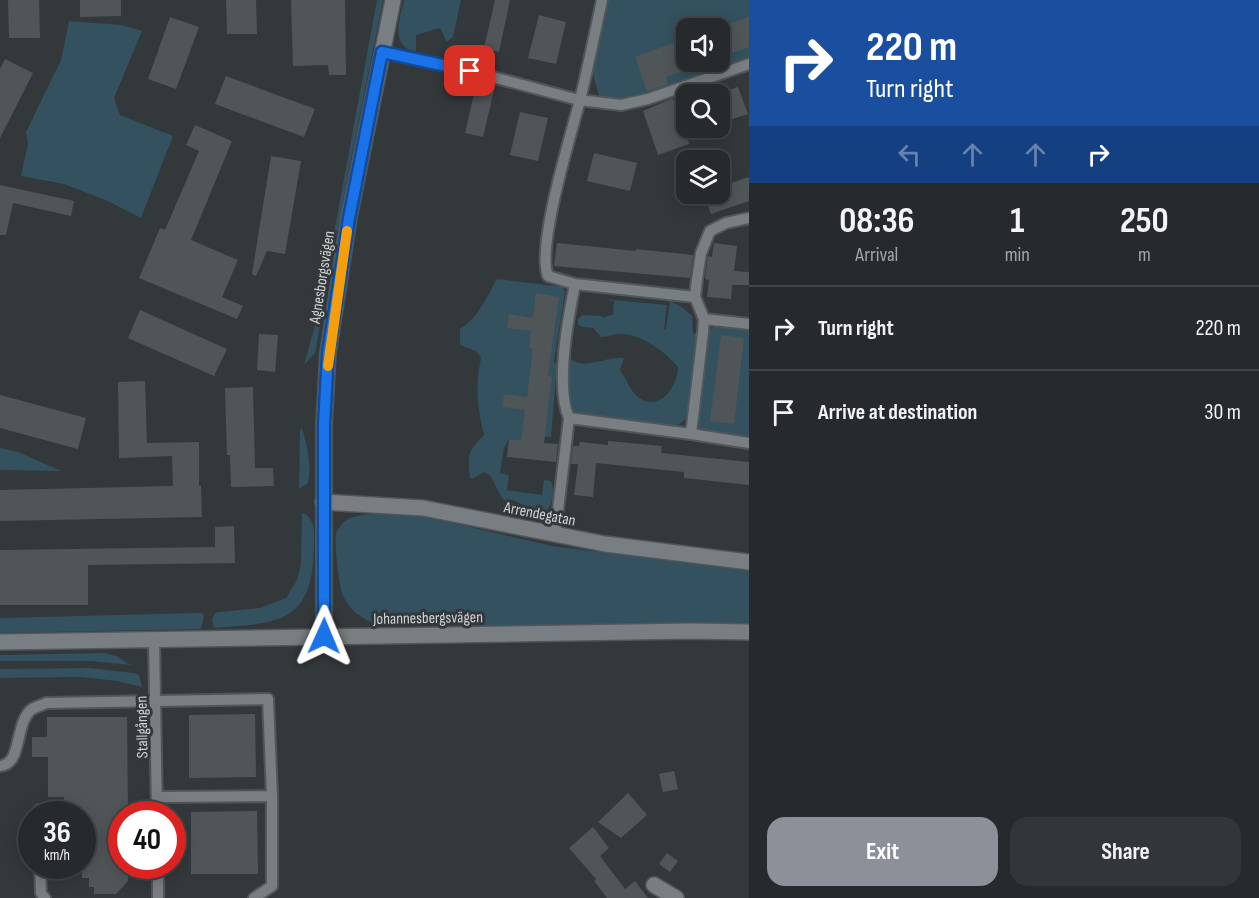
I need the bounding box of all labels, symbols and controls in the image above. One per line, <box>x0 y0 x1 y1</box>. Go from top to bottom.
map controls <box>676 18 730 204</box>
button: sound <box>676 18 730 72</box>
text: 220 m <box>866 22 957 73</box>
icon: right <box>767 24 845 102</box>
pin <box>444 45 495 96</box>
icon: arrive <box>453 54 486 87</box>
text: Turn right <box>866 73 953 105</box>
button: search <box>676 84 730 138</box>
icon: left <box>893 138 926 171</box>
icon: ahead <box>956 138 989 171</box>
icon: ahead <box>1019 138 1052 171</box>
icon: right <box>1082 138 1115 171</box>
button: layers <box>676 150 730 204</box>
text: 08:36 <box>839 200 914 243</box>
text: 1 <box>1010 200 1024 243</box>
text: 250 <box>1120 200 1169 243</box>
street label: Agnesborgsvägen <box>306 229 339 326</box>
text: Arrival <box>855 243 898 267</box>
text: min <box>1005 243 1030 267</box>
text: m <box>1138 243 1151 267</box>
icon: right <box>767 312 800 345</box>
text: Turn right <box>818 315 894 342</box>
text: 220 m <box>1195 315 1241 342</box>
icon: arrive <box>767 396 800 429</box>
text: Arrive at destination <box>818 399 977 426</box>
text: 30 m <box>1204 399 1241 426</box>
street label: Arrendegatan <box>501 498 577 531</box>
position arrow <box>292 604 356 668</box>
street label: Johannesbergsvägen <box>372 608 483 629</box>
street label: Stallgången <box>132 696 153 758</box>
speed limit sign: 40 <box>108 801 186 879</box>
text: 36 <box>43 815 71 851</box>
button: Exit <box>767 817 998 886</box>
button: Share <box>1010 817 1241 886</box>
text: km/h <box>44 846 70 865</box>

